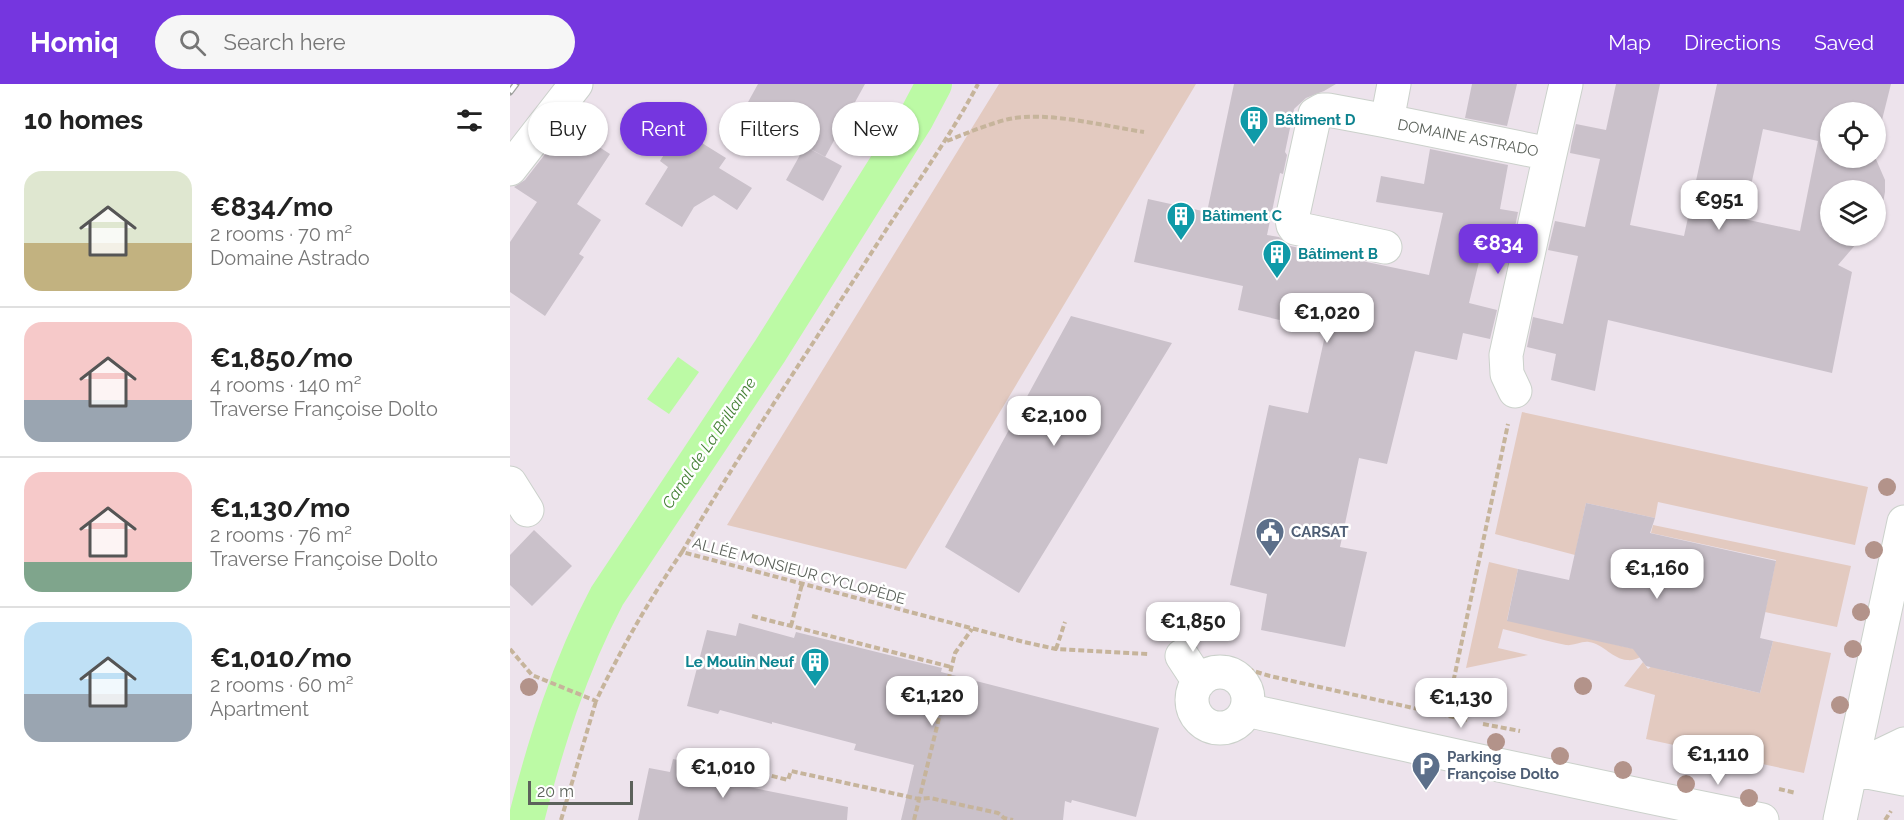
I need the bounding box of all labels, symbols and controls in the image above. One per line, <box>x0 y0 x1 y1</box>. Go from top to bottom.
search box <box>155 15 575 69</box>
text: Homiq <box>30 26 119 59</box>
icon: search <box>176 26 209 59</box>
text: Search here <box>224 29 346 55</box>
text: Map <box>1608 30 1651 55</box>
text: Directions <box>1684 30 1781 55</box>
text: Saved <box>1814 30 1874 55</box>
chip: Buy <box>528 102 608 156</box>
chip: Rent <box>620 102 707 156</box>
chip: Filters <box>719 102 820 156</box>
chip: New <box>832 102 919 156</box>
map controls <box>1820 102 1886 246</box>
button: locate <box>1820 102 1886 168</box>
icon: filters <box>453 104 486 137</box>
building icon: Bâtiment D <box>1238 104 1270 146</box>
text: 10 homes <box>24 105 143 135</box>
place label: Bâtiment D <box>1275 111 1356 129</box>
street label: DOMAINE ASTRADO <box>1396 116 1540 160</box>
pin: €951 <box>1683 180 1755 231</box>
button: layers <box>1820 180 1886 246</box>
text: €951 <box>1695 187 1743 211</box>
text: €834/mo <box>210 192 333 222</box>
icon: home <box>72 195 144 267</box>
building icon: Bâtiment C <box>1165 200 1197 242</box>
place label: Bâtiment C <box>1202 207 1282 225</box>
text: 2 rooms · 70 m² <box>210 222 352 246</box>
pin: €834 <box>1462 224 1534 275</box>
text: €834 <box>1473 231 1523 255</box>
building icon: Bâtiment B <box>1261 238 1293 280</box>
place label: Bâtiment B <box>1298 245 1378 263</box>
text: Domaine Astrado <box>210 246 370 270</box>
pin: €1,020 <box>1278 293 1376 344</box>
text: €1,020 <box>1294 300 1360 324</box>
text: €1,850/mo <box>210 343 353 373</box>
icon: home <box>72 346 144 418</box>
text: 4 rooms · 140 m² <box>210 373 362 397</box>
water label: Canal de La Brillanne <box>658 373 760 512</box>
pin: €2,100 <box>1005 396 1103 447</box>
text: Traverse Françoise Dolto <box>210 397 438 421</box>
text: €2,100 <box>1021 403 1087 427</box>
text: €1,130/mo <box>210 493 350 523</box>
icon: home <box>72 496 144 568</box>
public building icon: CARSAT <box>1254 516 1286 558</box>
text: 2 rooms · 76 m² <box>210 523 352 547</box>
place label: CARSAT <box>1291 523 1349 541</box>
street label: ALLÉE MONSIEUR CYCLOPÈDE <box>690 534 908 608</box>
text: Traverse Françoise Dolto <box>210 547 438 571</box>
pin: €1,160 <box>1608 549 1706 600</box>
text: €1,160 <box>1625 556 1689 580</box>
pin: €1,850 <box>1144 602 1242 653</box>
text: €1,850 <box>1160 609 1226 633</box>
text: €1,010/mo <box>210 643 351 673</box>
icon: home <box>72 646 144 718</box>
building icon: Le Moulin Neuf <box>799 646 831 688</box>
place label: Le Moulin Neuf <box>685 653 794 671</box>
text: 2 rooms · 60 m² <box>210 673 354 697</box>
pin: €1,120 <box>883 676 981 727</box>
pin: €1,130 <box>1412 678 1510 729</box>
text: €1,120 <box>900 683 964 707</box>
text: €1,130 <box>1429 685 1493 709</box>
text: Apartment <box>210 697 309 721</box>
pin: €1,110 <box>1669 735 1767 786</box>
text: €1,110 <box>1687 742 1749 766</box>
pin: €1,010 <box>674 748 772 799</box>
place label: Parking Françoise Dolto <box>1447 748 1559 783</box>
parking icon: Parking Françoise Dolto <box>1410 750 1442 792</box>
text: €1,010 <box>691 755 755 779</box>
scale bar <box>528 778 633 806</box>
text: 20 m <box>537 782 574 801</box>

